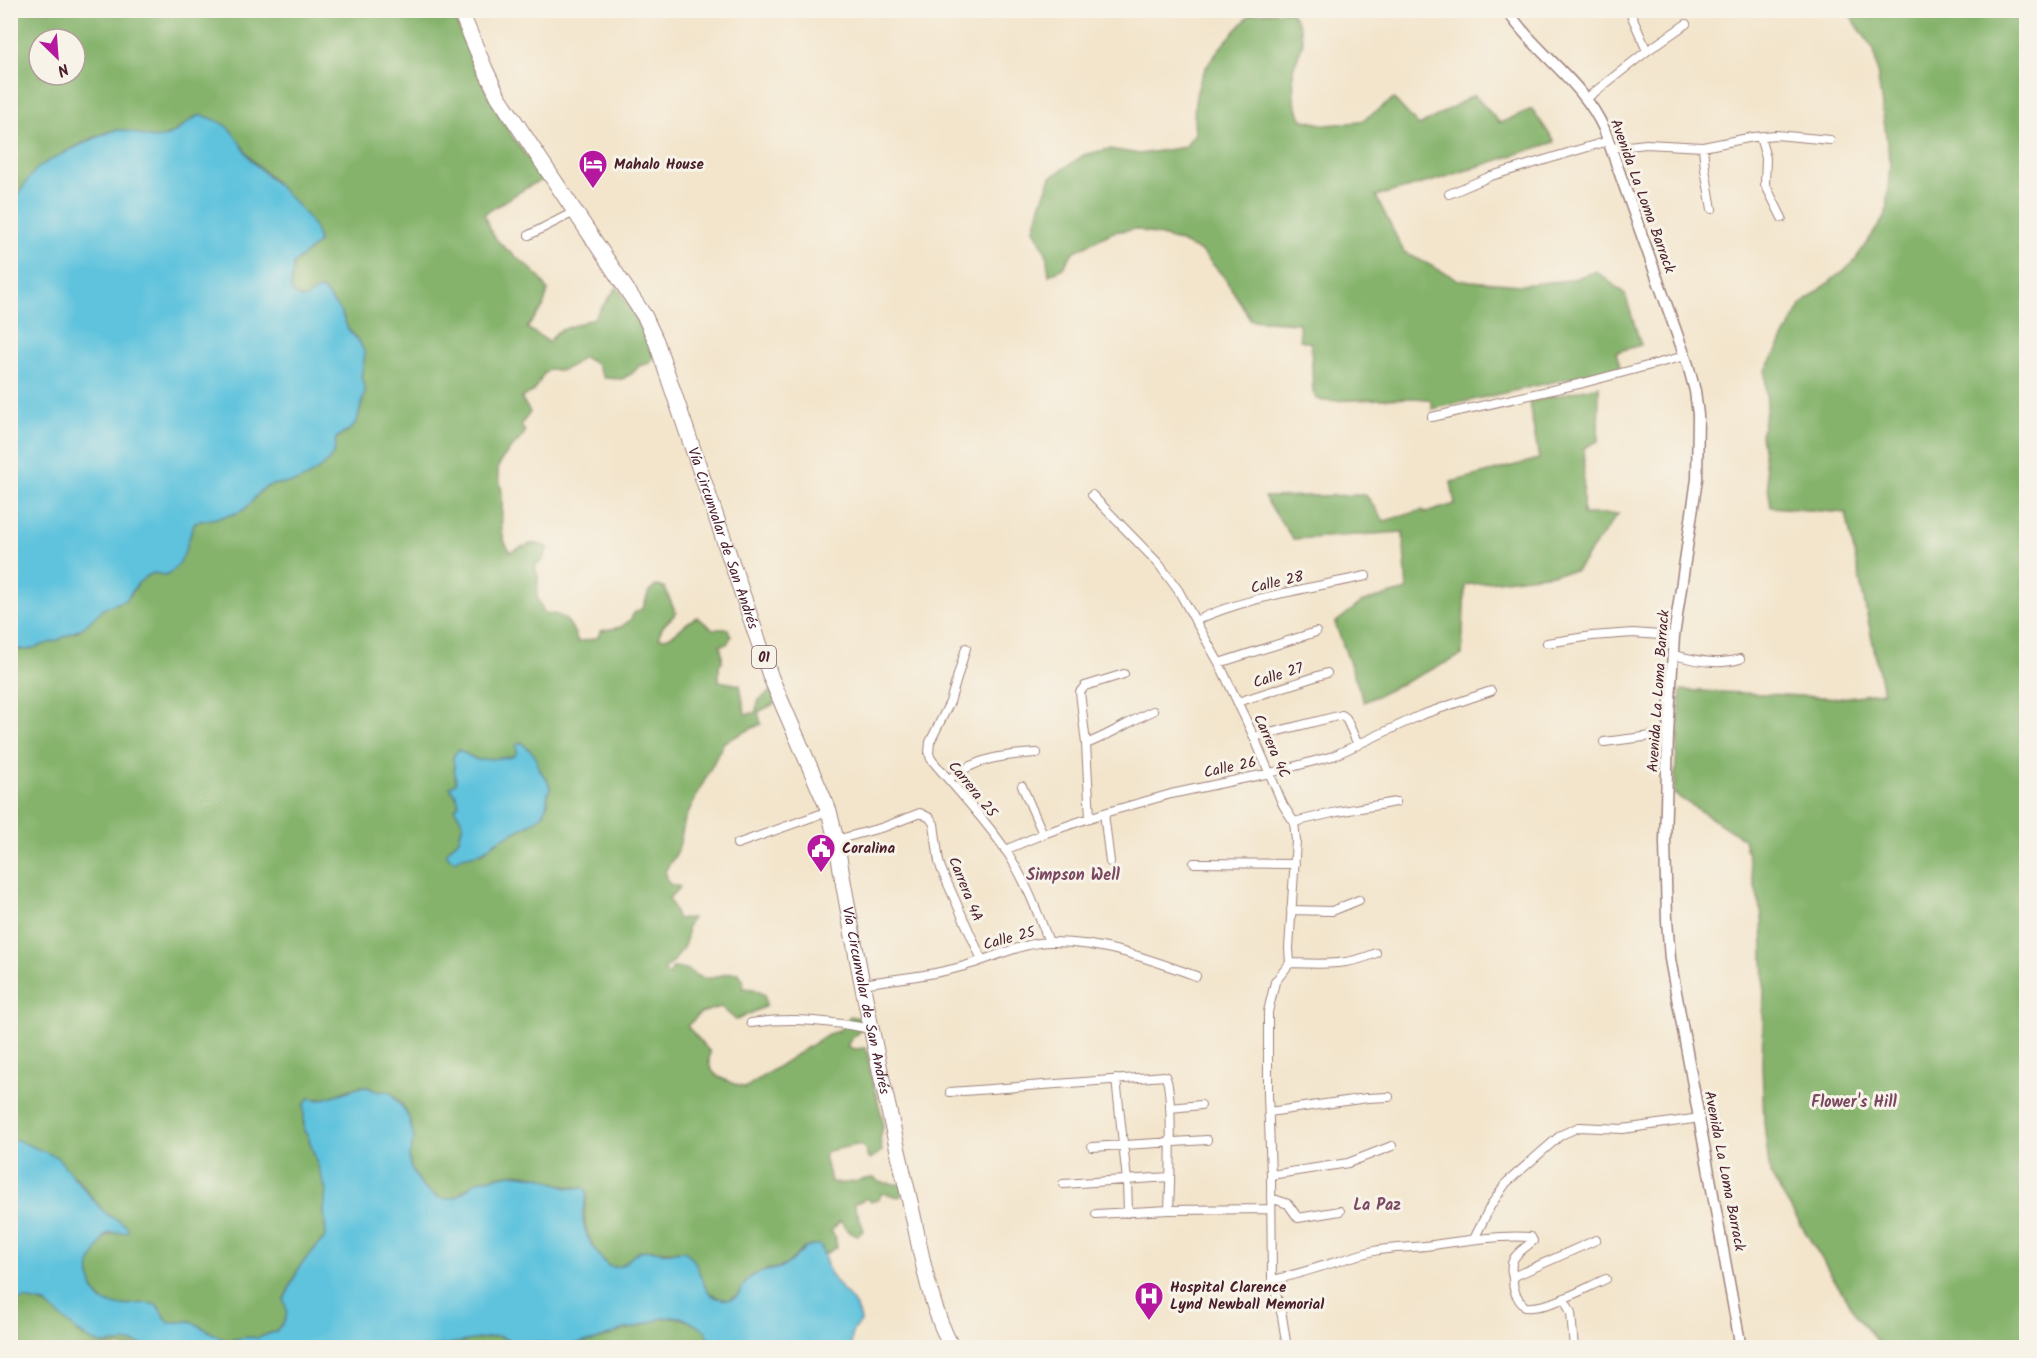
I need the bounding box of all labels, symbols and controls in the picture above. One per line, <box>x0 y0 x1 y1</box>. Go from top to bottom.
north arrow <box>27 27 87 87</box>
text: N <box>53 56 73 83</box>
street label: Avenida La Loma Barrack <box>1603 116 1682 278</box>
hotel icon: Mahalo House <box>577 148 609 190</box>
place label: Mahalo House <box>614 153 705 177</box>
street label: Vía Circunvalar de San Andrés <box>680 444 765 633</box>
street label: Calle 28 <box>1248 565 1307 601</box>
street label: Avenida La Loma Barrack <box>1641 608 1677 773</box>
road number: 01 <box>752 646 776 668</box>
street label: Calle 27 <box>1250 656 1308 695</box>
street label: Carrera 4C <box>1246 710 1296 782</box>
street label: Calle 26 <box>1202 751 1259 785</box>
street label: Carrera 25 <box>942 756 1003 824</box>
public building icon: Coralina <box>805 832 837 874</box>
place label: Coralina <box>842 837 895 861</box>
street label: Carrera 4A <box>941 853 989 925</box>
district label: Simpson Well <box>1026 863 1120 888</box>
street label: Vía Circunvalar de San Andrés <box>835 905 896 1097</box>
street label: Calle 25 <box>981 920 1039 957</box>
street label: Avenida La Loma Barrack <box>1697 1089 1752 1254</box>
district label: Flower's Hill <box>1811 1090 1897 1115</box>
district label: La Paz <box>1353 1193 1401 1218</box>
place label: Hospital Clarence Lynd Newball Memorial <box>1170 1276 1324 1317</box>
hospital icon: Hospital Clarence Lynd Newball Memorial <box>1133 1280 1165 1322</box>

